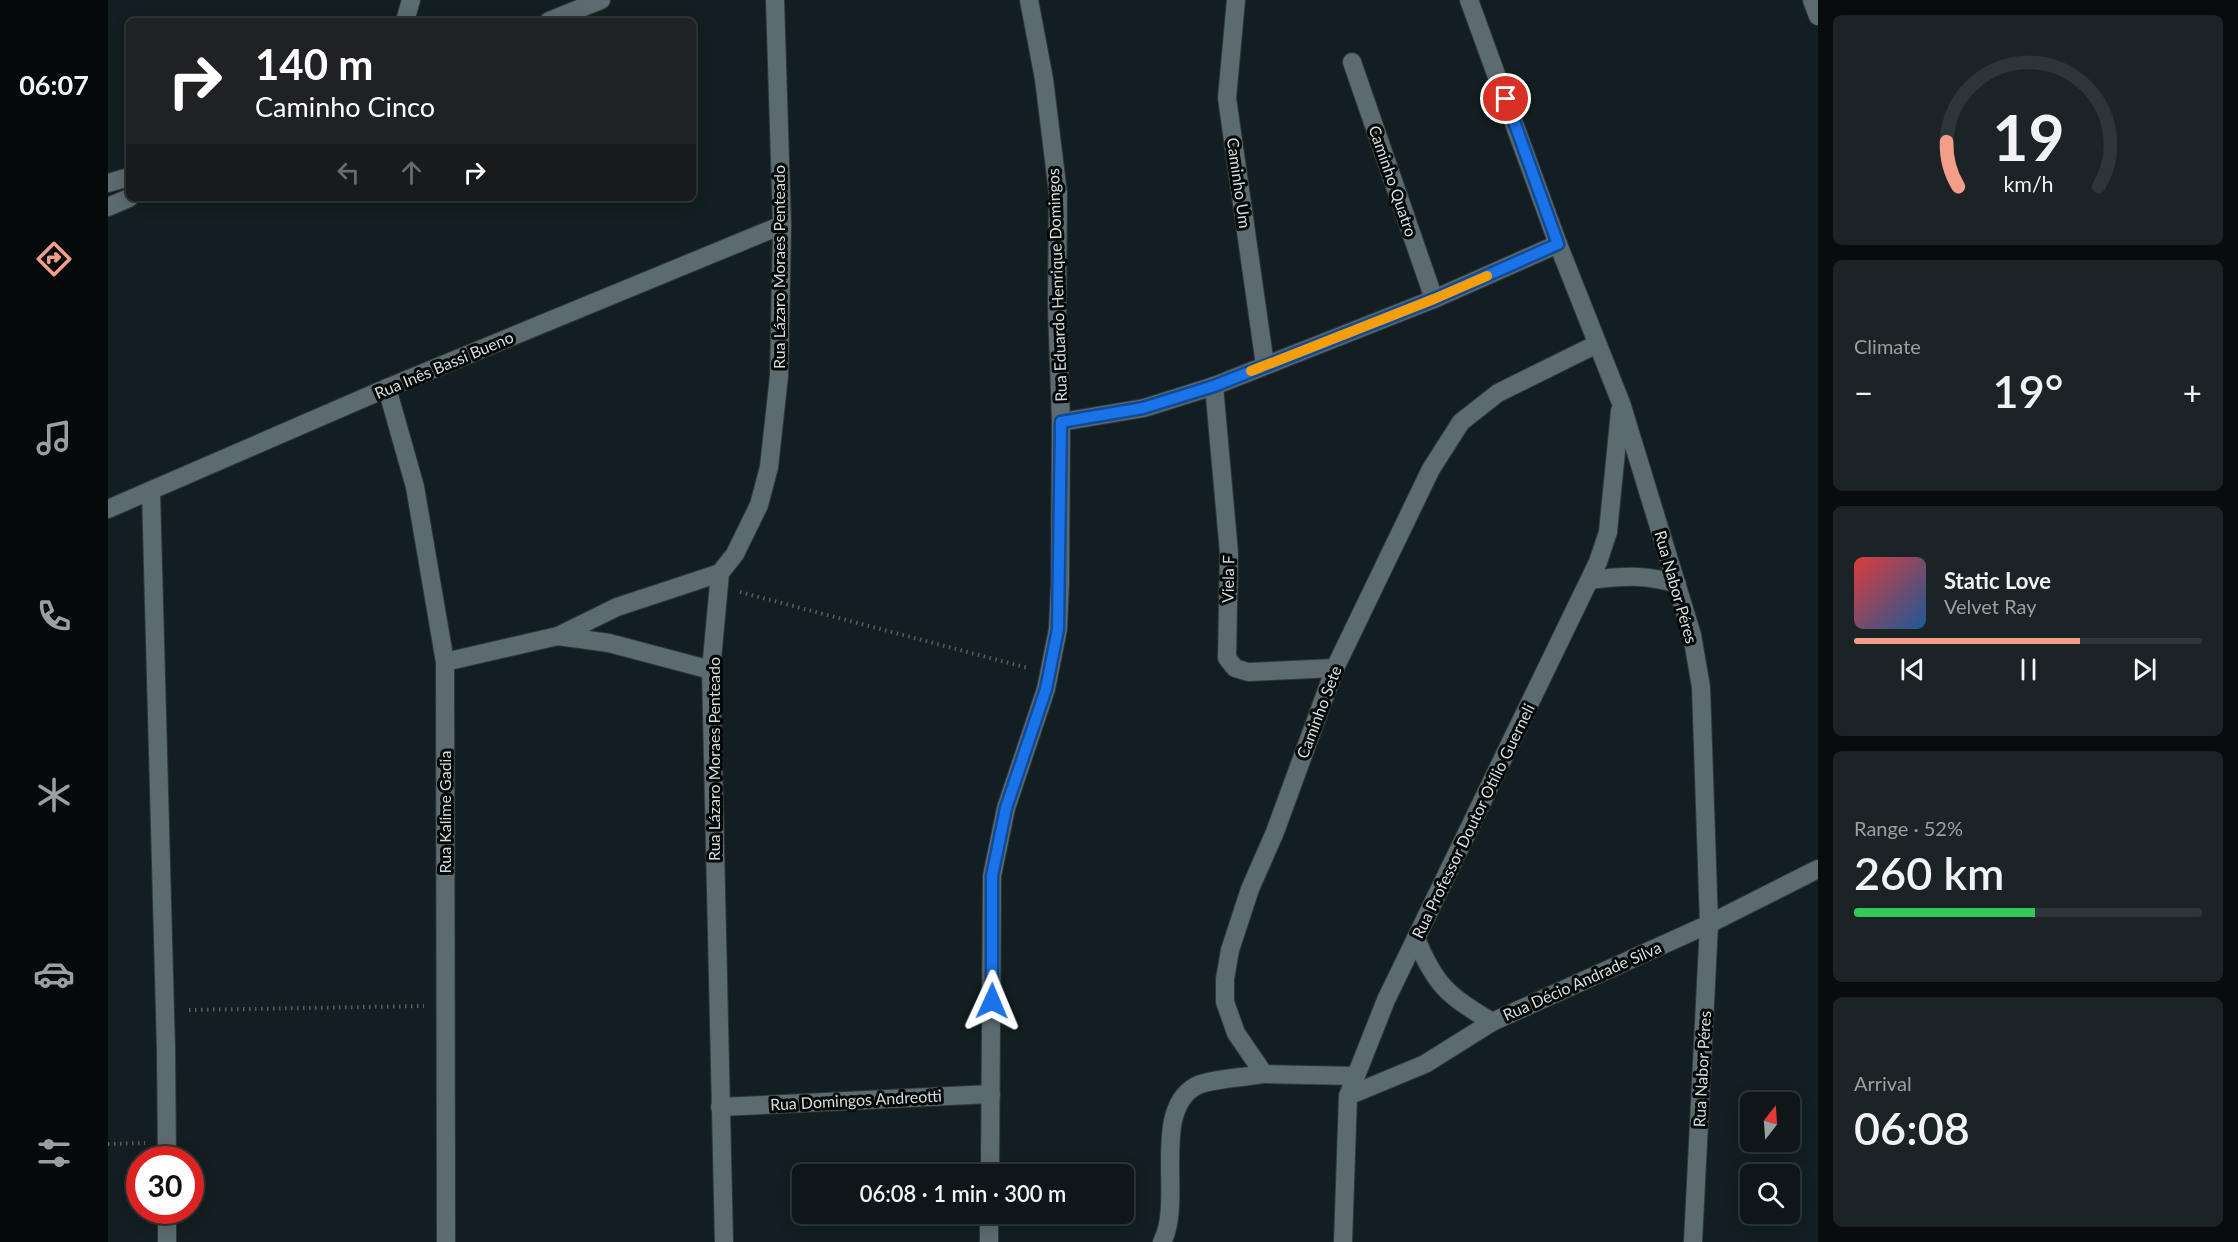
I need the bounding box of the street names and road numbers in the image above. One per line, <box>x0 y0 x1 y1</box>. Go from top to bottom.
street label: Caminho Quatro <box>1366 123 1421 239</box>
street label: Caminho Um <box>1224 136 1255 229</box>
street label: Rua Lázaro Moraes Penteado <box>769 165 788 369</box>
street label: Rua Eduardo Henrique Domingos <box>1043 168 1070 402</box>
street label: Rua Inês Bassi Bueno <box>372 327 516 402</box>
street label: Rua Nabor Péres <box>1651 528 1702 646</box>
street label: Viela F <box>1218 555 1237 603</box>
street label: Rua Lázaro Moraes Penteado <box>704 657 723 861</box>
street label: Caminho Sete <box>1292 663 1345 761</box>
street label: Rua Professor Doutor Otílio Guerneli <box>1407 700 1538 941</box>
street label: Rua Kalime Gadia <box>435 751 454 873</box>
street label: Rua Décio Andrade Silva <box>1500 937 1664 1024</box>
street label: Rua Nabor Péres <box>1689 1010 1714 1128</box>
street label: Rua Domingos Andreotti <box>770 1086 942 1113</box>

